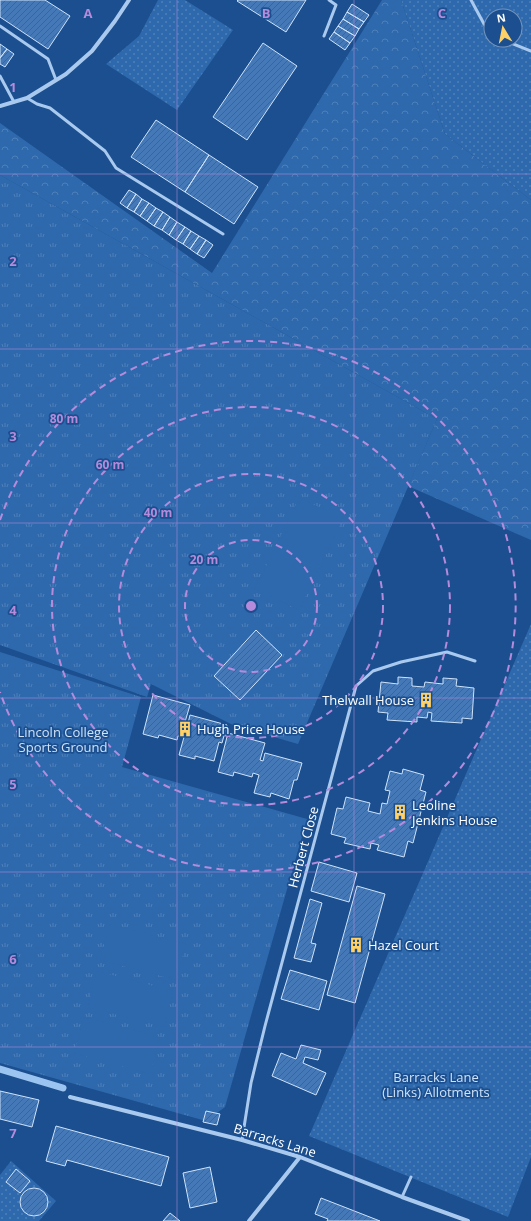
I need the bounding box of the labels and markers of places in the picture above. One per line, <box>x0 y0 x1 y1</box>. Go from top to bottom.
centre of rings <box>244 599 258 613</box>
place label: Thelwall House <box>322 691 414 709</box>
building icon: Thelwall House <box>417 691 435 709</box>
building icon: Hugh Price House <box>176 720 194 738</box>
place label: Hugh Price House <box>197 720 305 738</box>
place label: Leoline Jenkins House <box>410 796 497 829</box>
building icon: Leoline Jenkins House <box>391 803 409 821</box>
building icon: Hazel Court <box>347 936 365 954</box>
place label: Hazel Court <box>368 936 439 954</box>

